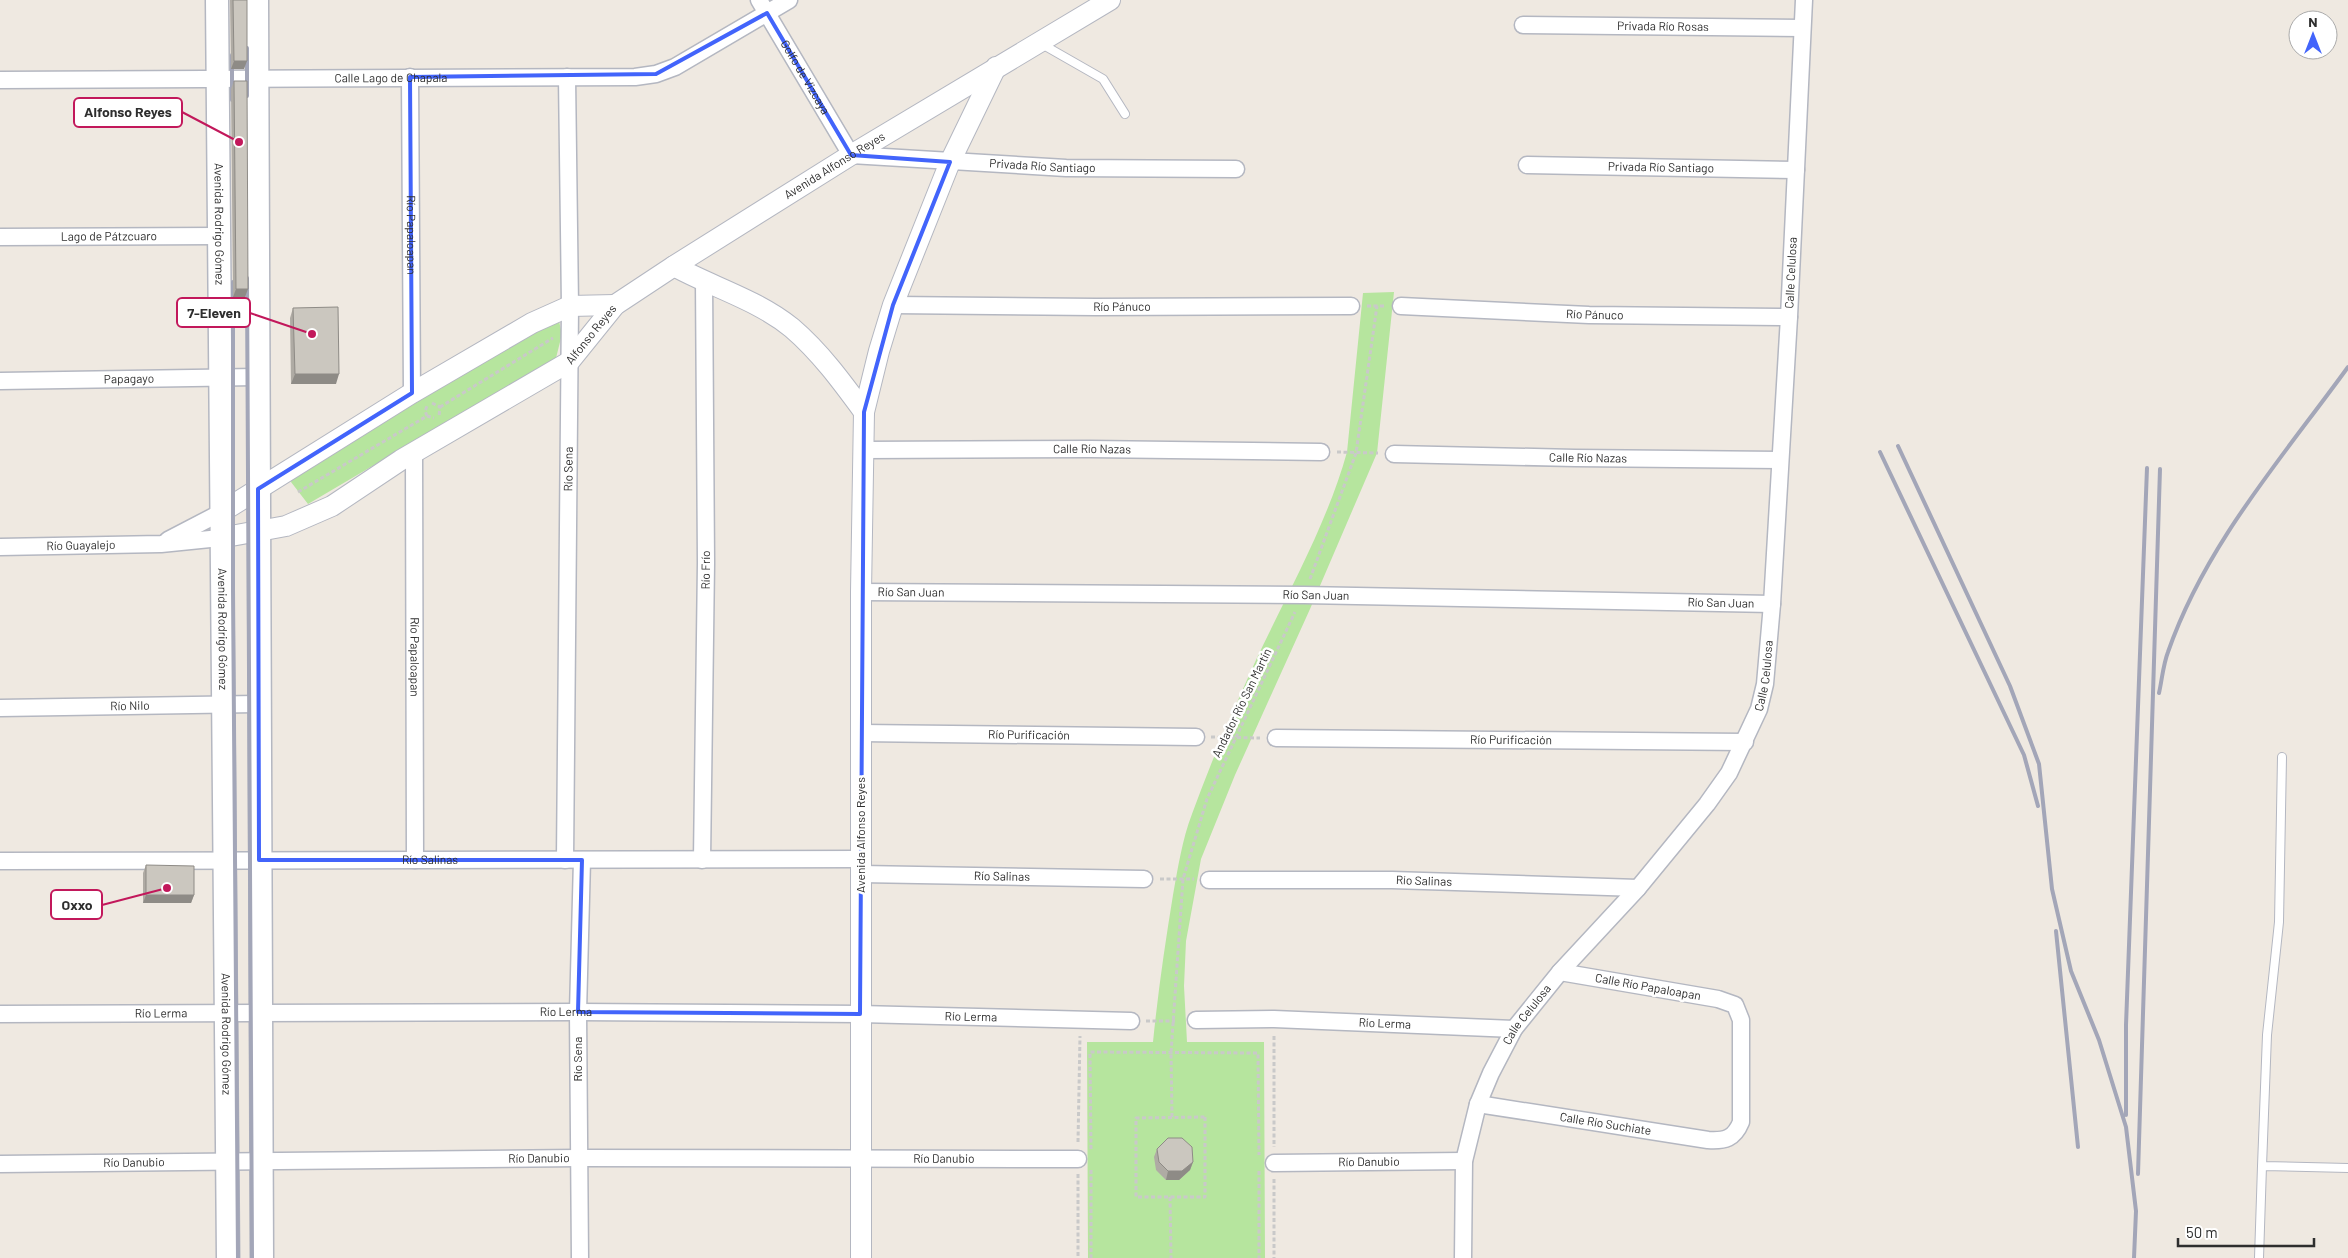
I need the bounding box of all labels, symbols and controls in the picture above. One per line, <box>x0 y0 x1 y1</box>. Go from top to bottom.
north arrow <box>2288 10 2338 60</box>
text: N <box>2308 13 2318 30</box>
street label: Privada Río Rosas <box>1617 18 1709 33</box>
street label: Golfo de Vizcaya <box>778 37 833 117</box>
street label: Calle Lago de Chapala <box>334 70 448 84</box>
callout: Alfonso Reyes <box>74 98 182 127</box>
text: Alfonso Reyes <box>84 103 172 120</box>
street label: Avenida Alfonso Reyes <box>781 128 887 201</box>
street label: Privada Río Santiago <box>989 155 1096 174</box>
street label: Privada Río Santiago <box>1608 159 1714 174</box>
street label: Avenida Rodrigo Gómez <box>212 163 227 285</box>
street label: Río Papaloapan <box>405 195 419 275</box>
street label: Lago de Pátzcuaro <box>61 228 157 243</box>
street label: Calle Celulosa <box>1781 237 1799 309</box>
callout: 7-Eleven <box>177 298 250 327</box>
street label: Río Pánuco <box>1093 299 1151 313</box>
street label: Alfonso Reyes <box>562 301 619 366</box>
text: 7-Eleven <box>187 304 241 321</box>
street label: Río Pánuco <box>1566 306 1624 321</box>
street label: Papagayo <box>104 371 154 385</box>
street label: Calle Río Nazas <box>1053 441 1131 456</box>
street label: Río Sena <box>560 446 575 492</box>
street label: Calle Río Nazas <box>1549 449 1627 465</box>
street label: Río Guayalejo <box>46 537 116 552</box>
street label: Río Frío <box>698 550 712 590</box>
street label: Avenida Rodrigo Gómez <box>216 568 231 690</box>
street label: Río San Juan <box>878 584 944 599</box>
street label: Río San Juan <box>1283 587 1350 602</box>
street label: Río San Juan <box>1687 594 1754 610</box>
street label: Río Papaloapan <box>408 617 423 697</box>
street label: Calle Celulosa <box>1751 640 1775 712</box>
street label: Andador Río San Martín <box>1209 646 1274 759</box>
street label: Río Nilo <box>110 698 150 712</box>
street label: Río Purificación <box>988 727 1070 741</box>
street label: Río Purificación <box>1470 732 1552 746</box>
street label: Avenida Alfonso Reyes <box>853 777 867 893</box>
street label: Río Salinas <box>402 852 458 866</box>
street label: Río Salinas <box>974 868 1030 883</box>
street label: Río Salinas <box>1396 872 1453 888</box>
callout: Oxxo <box>51 890 102 919</box>
text: Oxxo <box>61 896 93 913</box>
street label: Calle Río Papaloapan <box>1594 970 1702 1002</box>
street label: Avenida Rodrigo Gómez <box>220 973 235 1095</box>
street label: Calle Celulosa <box>1499 981 1553 1047</box>
street label: Río Lerma <box>540 1004 592 1018</box>
street label: Río Lerma <box>135 1005 187 1020</box>
street label: Río Lerma <box>945 1008 997 1024</box>
street label: Río Lerma <box>1358 1015 1411 1031</box>
street label: Río Sena <box>570 1037 584 1081</box>
street label: Calle Río Suchiate <box>1559 1109 1652 1137</box>
street label: Río Danubio <box>508 1150 570 1165</box>
street label: Río Danubio <box>913 1151 975 1165</box>
street label: Río Danubio <box>103 1154 165 1169</box>
street label: Río Danubio <box>1338 1154 1400 1168</box>
scale bar <box>2178 1216 2314 1248</box>
text: 50 m <box>2186 1223 2218 1241</box>

